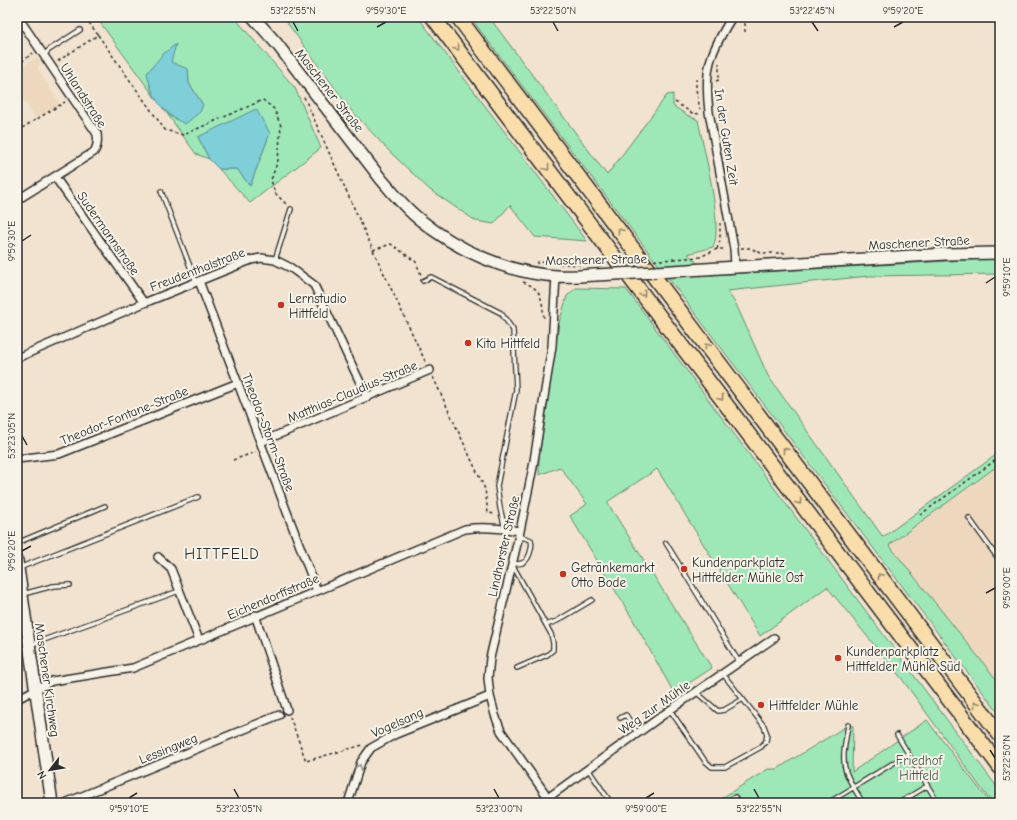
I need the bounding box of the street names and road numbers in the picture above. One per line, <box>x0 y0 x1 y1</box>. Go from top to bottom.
street label: Maschener Straße <box>292 46 367 135</box>
street label: Uhlandstraße <box>57 60 110 131</box>
street label: In der Guten Zeit <box>711 88 742 188</box>
street label: Sudermannstraße <box>74 189 143 278</box>
street label: Maschener Straße <box>868 232 971 253</box>
street label: Freudenthalstraße <box>148 244 247 294</box>
street label: Maschener Straße <box>545 251 648 268</box>
street label: Matthias-Claudius-Straße <box>285 357 420 426</box>
street label: Theodor-Storm-Straße <box>239 371 298 494</box>
street label: Theodor-Fontane-Straße <box>58 383 191 448</box>
street label: Lindhorster Straße <box>485 494 523 598</box>
street label: Eichendorffstraße <box>225 570 322 623</box>
street label: Maschener Kirchweg <box>32 622 63 738</box>
street label: Weg zur Mühle <box>616 677 693 738</box>
street label: Vogelsang <box>369 704 426 741</box>
street label: Lessingweg <box>137 730 200 767</box>

